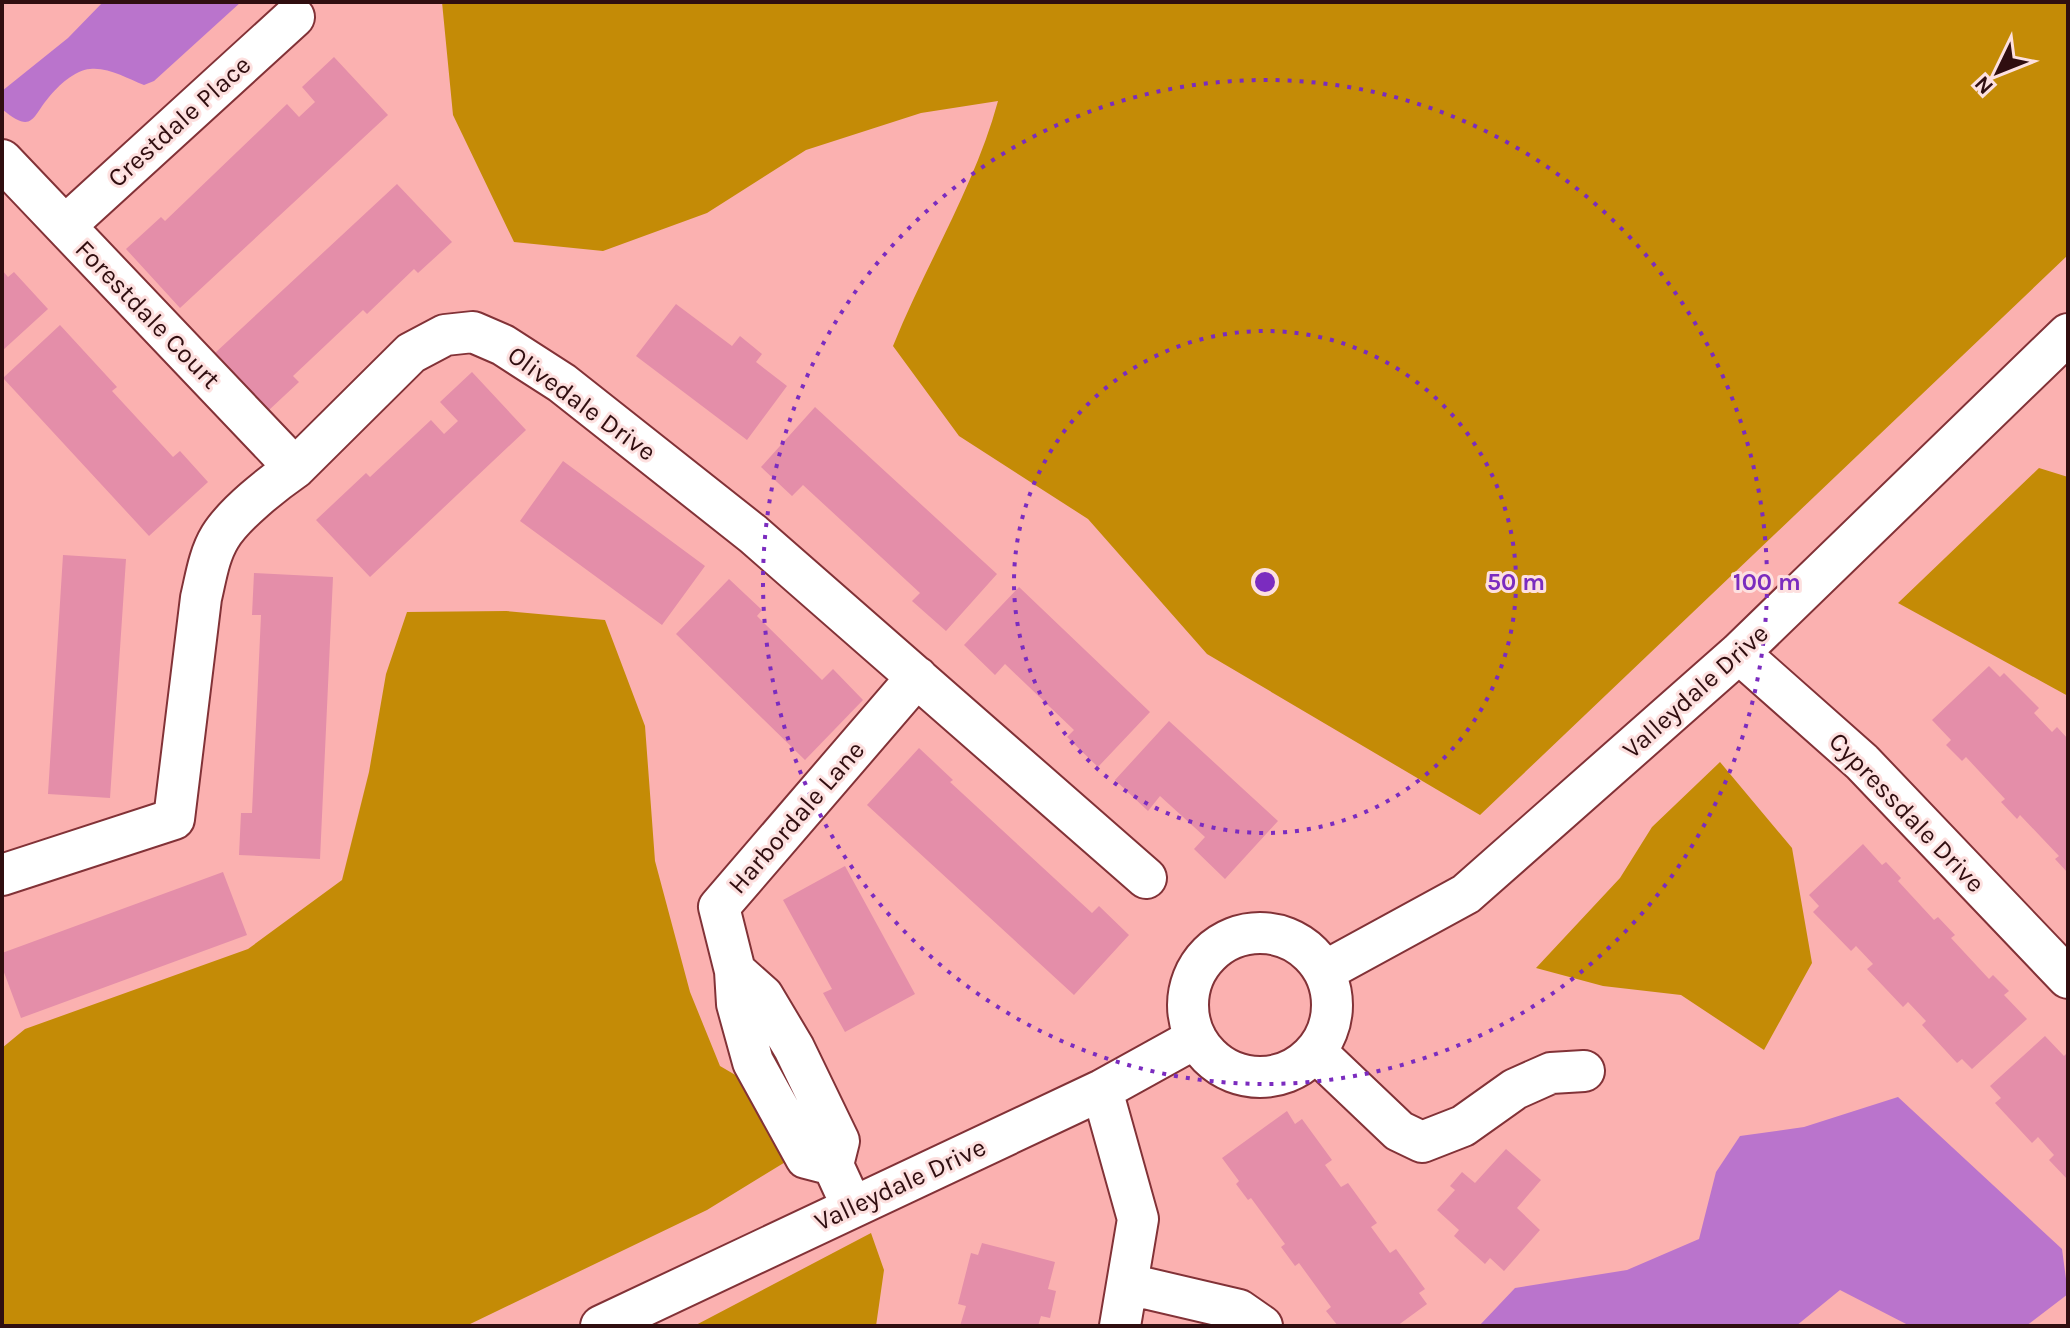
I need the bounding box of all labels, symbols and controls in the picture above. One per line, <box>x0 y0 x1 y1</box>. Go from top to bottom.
north arrow <box>1958 32 2038 112</box>
street label: Crestdale Place <box>102 49 257 194</box>
text: N <box>1969 70 1999 100</box>
street label: Forestdale Court <box>69 233 227 395</box>
street label: Olivedale Drive <box>502 339 662 468</box>
centre of rings <box>1251 568 1279 596</box>
text: 50 m <box>1487 568 1545 596</box>
text: 100 m <box>1733 568 1801 596</box>
street label: Valleydale Drive <box>1616 618 1775 765</box>
street label: Cypressdale Drive <box>1822 726 1991 899</box>
street label: Harbordale Lane <box>722 735 871 900</box>
street label: Valleydale Drive <box>810 1131 991 1238</box>

